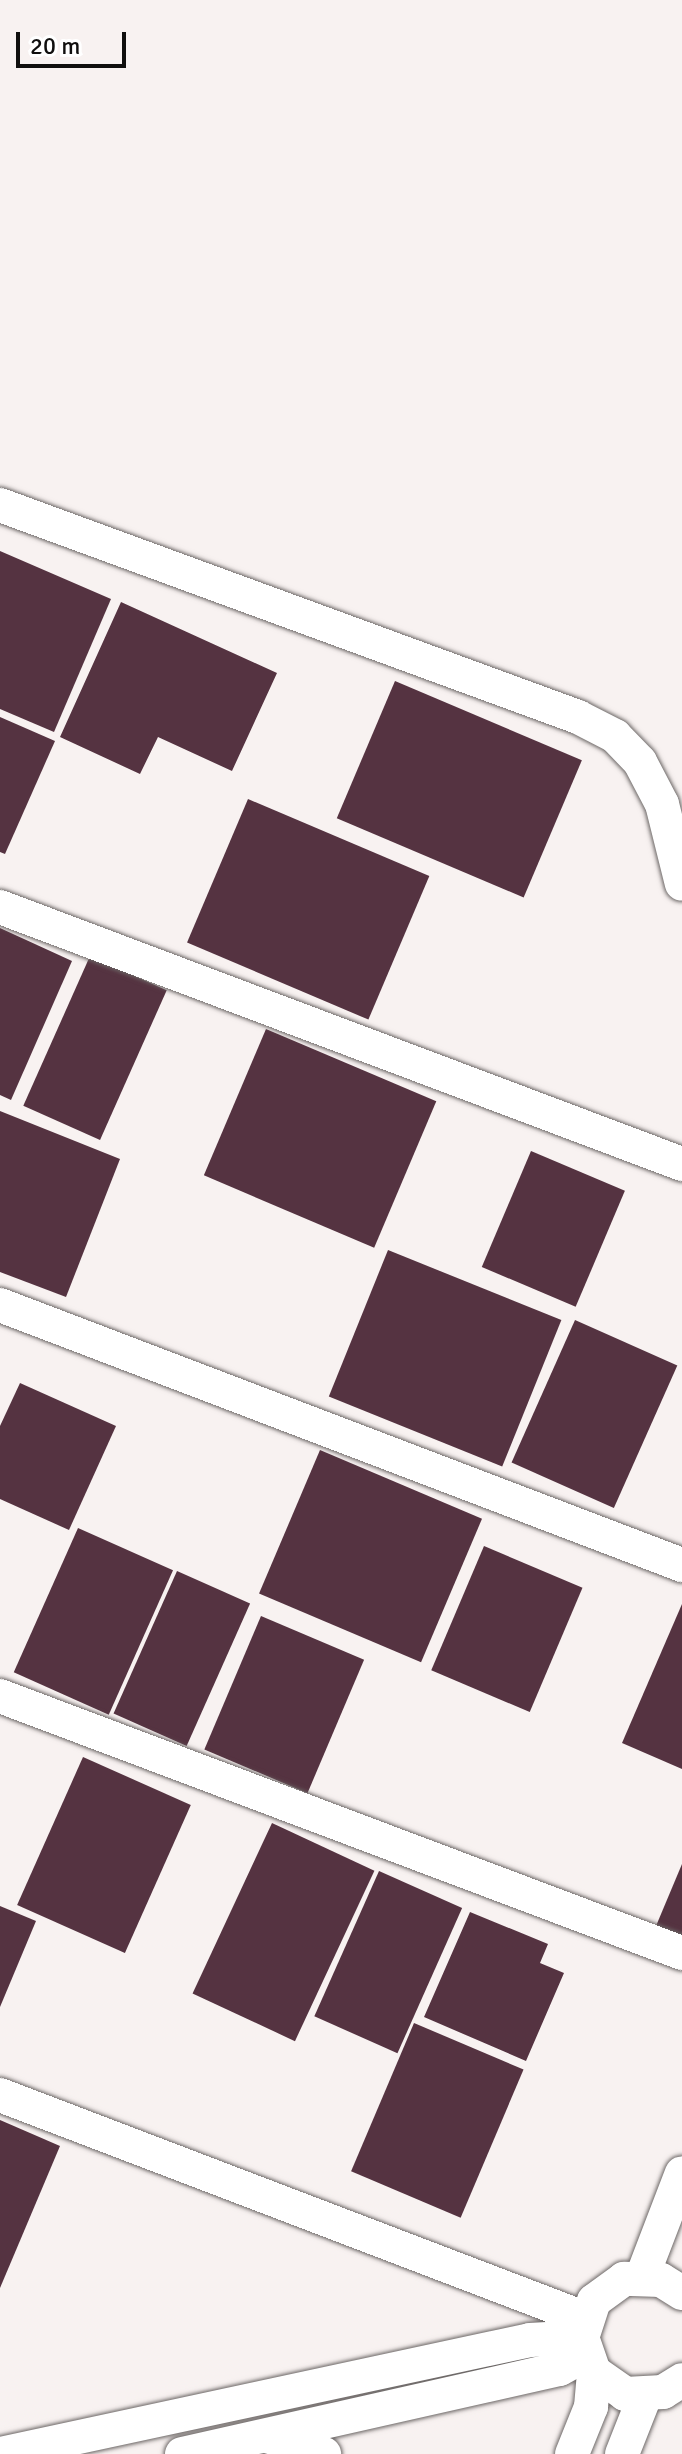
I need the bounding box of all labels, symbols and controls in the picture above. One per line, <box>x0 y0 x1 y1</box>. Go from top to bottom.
scale bar <box>20 16 130 66</box>
text: 20 m <box>30 31 80 61</box>

